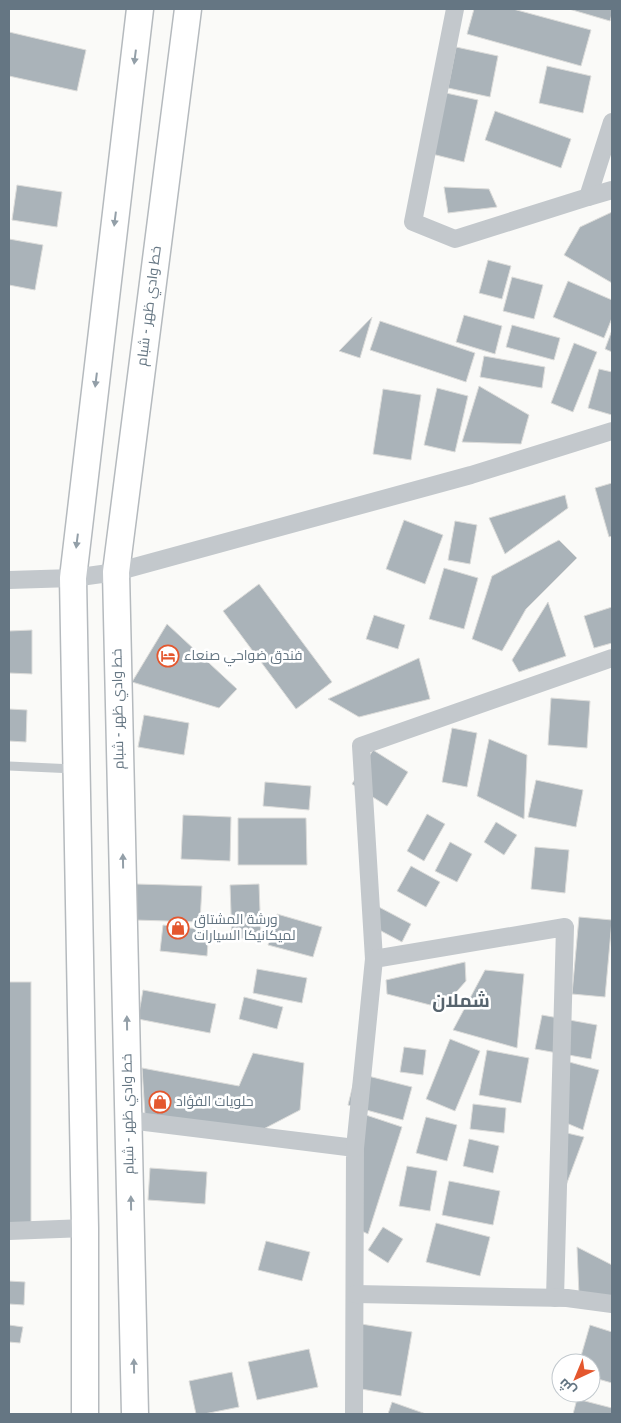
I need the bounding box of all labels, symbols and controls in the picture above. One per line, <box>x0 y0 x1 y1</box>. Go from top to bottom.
one-way arrow <box>131 49 139 65</box>
one-way arrow <box>111 211 119 227</box>
street label: خط وادي ظهر - شبام <box>134 245 168 367</box>
one-way arrow <box>92 372 100 388</box>
one-way arrow <box>73 534 81 550</box>
hotel icon: فندق ضواحي صنعاء <box>156 644 180 668</box>
street label: خط وادي ظهر - شبام <box>109 648 131 770</box>
place label: فندق ضواحي صنعاء <box>184 648 303 667</box>
one-way arrow <box>119 852 127 868</box>
place label: ورشة المشتاق لميكانيكا السيارات <box>194 912 296 945</box>
shop icon: ورشة المشتاق لميكانيكا السيارات <box>166 916 190 940</box>
district label: شملان <box>432 990 490 1014</box>
one-way arrow <box>122 1015 130 1031</box>
street label: خط وادي ظهر - شبام <box>119 1053 141 1175</box>
shop icon: حلويات الفؤاد <box>148 1090 172 1114</box>
place label: حلويات الفؤاد <box>176 1094 254 1111</box>
one-way arrow <box>126 1195 134 1211</box>
north arrow <box>551 1353 601 1403</box>
one-way arrow <box>130 1357 138 1373</box>
text: ش <box>555 1374 580 1399</box>

